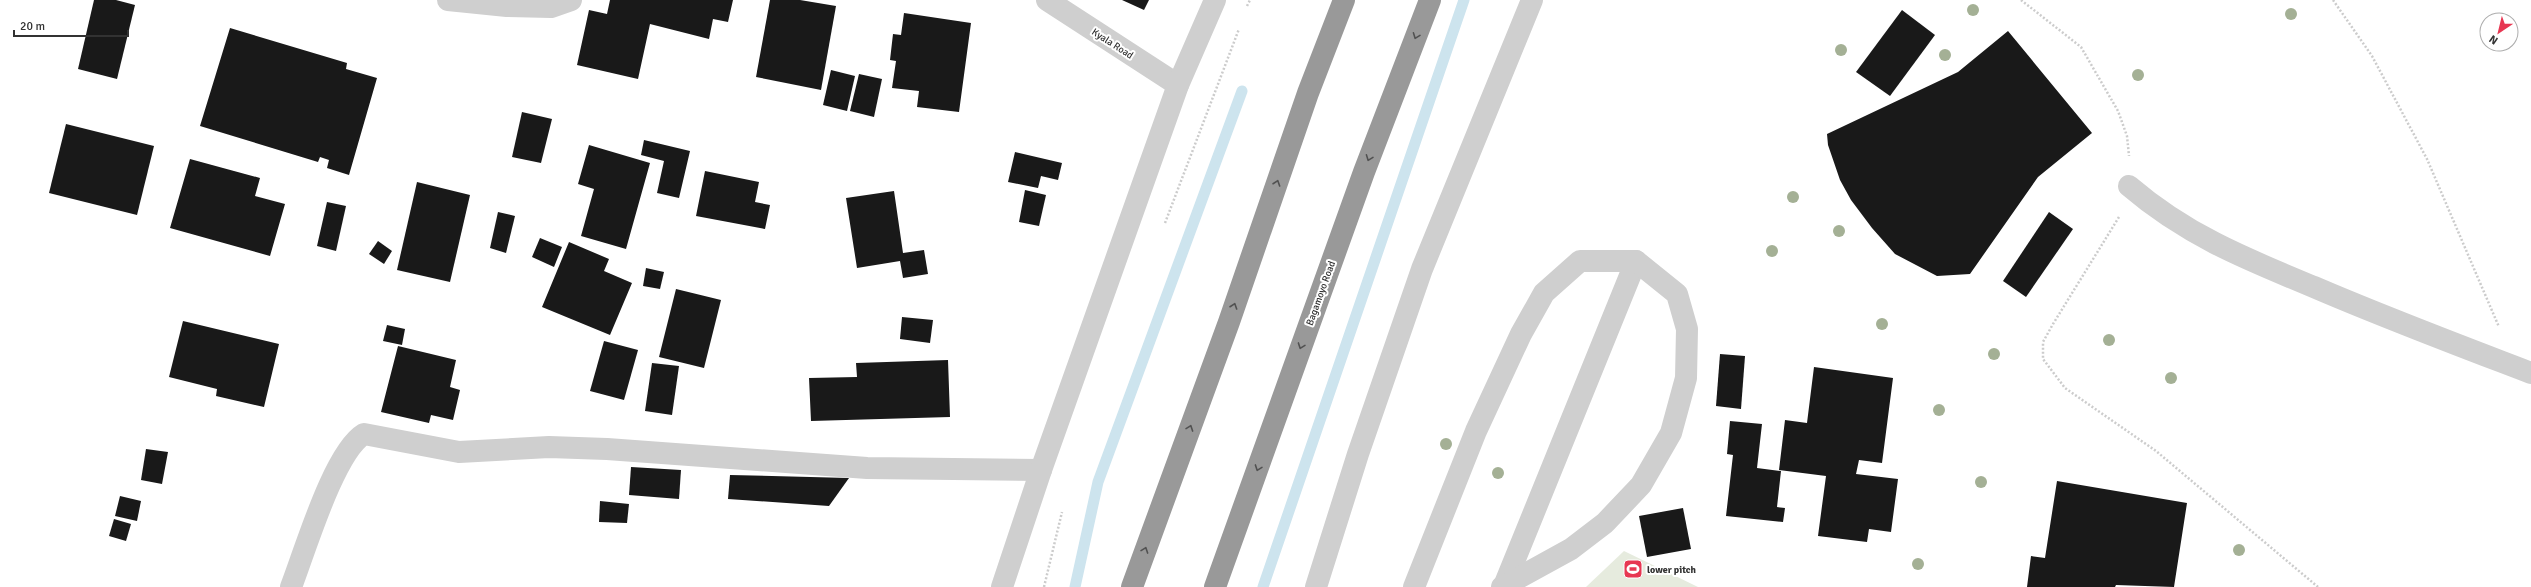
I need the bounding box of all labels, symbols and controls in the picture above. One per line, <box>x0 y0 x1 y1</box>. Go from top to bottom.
scale bar <box>14 12 128 38</box>
north arrow <box>2479 12 2519 52</box>
text: 20 m <box>20 19 45 34</box>
street label: Kyala Road <box>1089 26 1135 62</box>
text: N <box>2487 32 2500 47</box>
one-way arrow <box>1412 33 1420 40</box>
one-way arrow <box>1366 154 1374 161</box>
one-way arrow <box>1272 180 1280 187</box>
street label: Bagamoyo Road <box>1304 259 1338 327</box>
one-way arrow <box>1229 303 1238 310</box>
one-way arrow <box>1298 342 1306 349</box>
one-way arrow <box>1185 425 1193 432</box>
one-way arrow <box>1254 465 1262 472</box>
one-way arrow <box>1141 547 1149 554</box>
sports icon: lower pitch <box>1622 558 1644 580</box>
place label: lower pitch <box>1647 564 1697 576</box>

